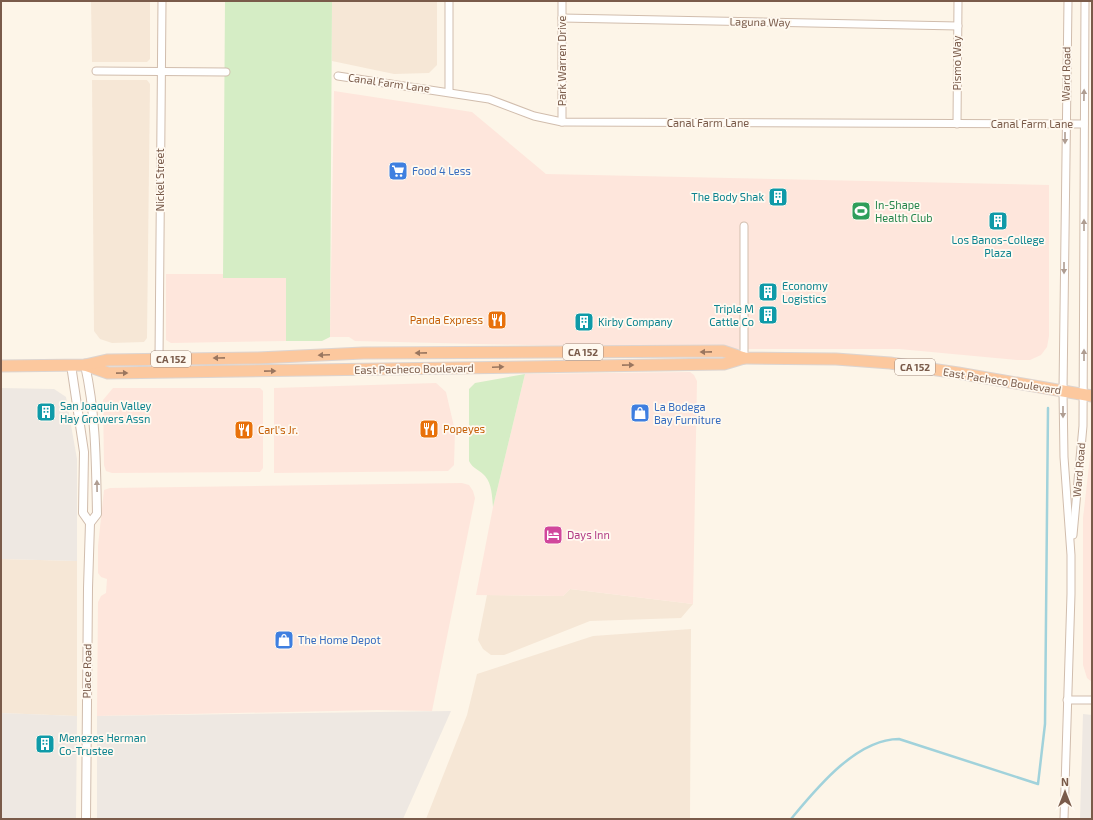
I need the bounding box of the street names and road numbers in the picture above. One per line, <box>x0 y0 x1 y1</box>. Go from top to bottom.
street label: Laguna Way <box>729 14 791 29</box>
street label: Park Warren Drive <box>555 16 568 106</box>
street label: Pismo Way <box>950 35 963 91</box>
street label: Ward Road <box>1059 47 1072 101</box>
street label: Canal Farm Lane <box>347 70 431 95</box>
street label: Canal Farm Lane <box>667 116 749 129</box>
street label: Canal Farm Lane <box>991 117 1073 130</box>
street label: Nickel Street <box>153 148 166 212</box>
road number: CA 152 <box>563 344 603 360</box>
road number: CA 152 <box>151 351 191 367</box>
road number: CA 152 <box>895 359 935 375</box>
street label: East Pacheco Boulevard <box>354 361 474 376</box>
street label: East Pacheco Boulevard <box>942 365 1062 396</box>
street label: Ward Road <box>1070 442 1087 498</box>
street label: Place Road <box>80 643 93 698</box>

